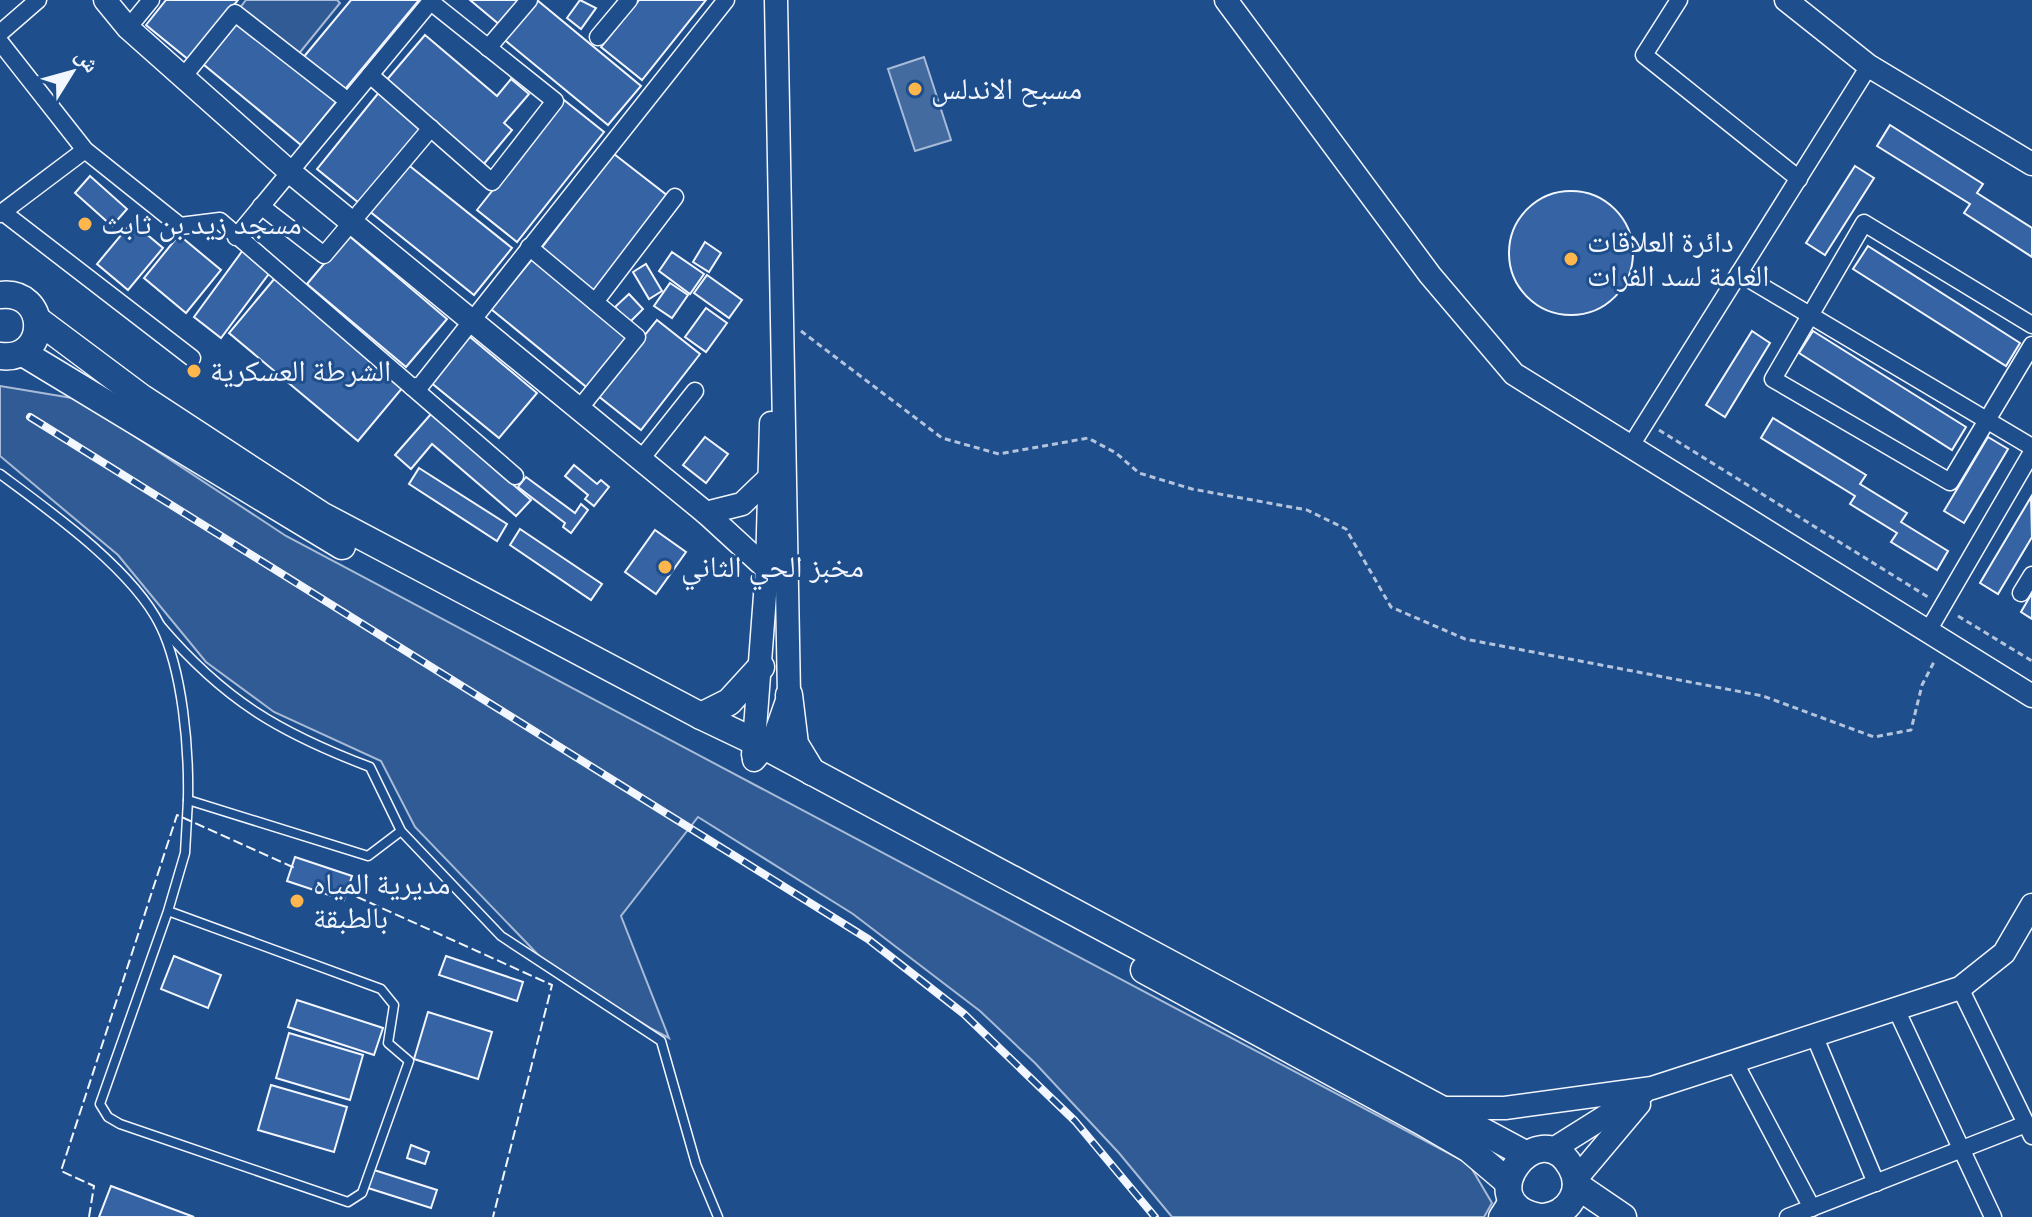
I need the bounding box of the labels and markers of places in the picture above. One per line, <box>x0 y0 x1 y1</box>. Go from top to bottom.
place label: مسبح الاندلس <box>931 71 1082 108</box>
marker: مسبح الاندلس <box>906 80 924 98</box>
place label: مسجد زيد بن ثابث <box>101 206 302 242</box>
marker: مسجد زيد بن ثابث <box>76 215 94 233</box>
place label: دائرة العلاقات العامة لسد الفرات <box>1587 224 1769 294</box>
marker: دائرة العلاقات العامة لسد الفرات <box>1562 250 1580 268</box>
place label: الشرطة العسكرية <box>210 353 391 389</box>
marker: الشرطة العسكرية <box>185 362 203 380</box>
place label: مخبز الحي الثاني <box>681 549 864 591</box>
marker: مخبز الحي الثاني <box>656 558 674 576</box>
place label: مديرية المياه بالطبقة <box>313 866 451 936</box>
marker: مديرية المياه بالطبقة <box>288 892 306 910</box>

